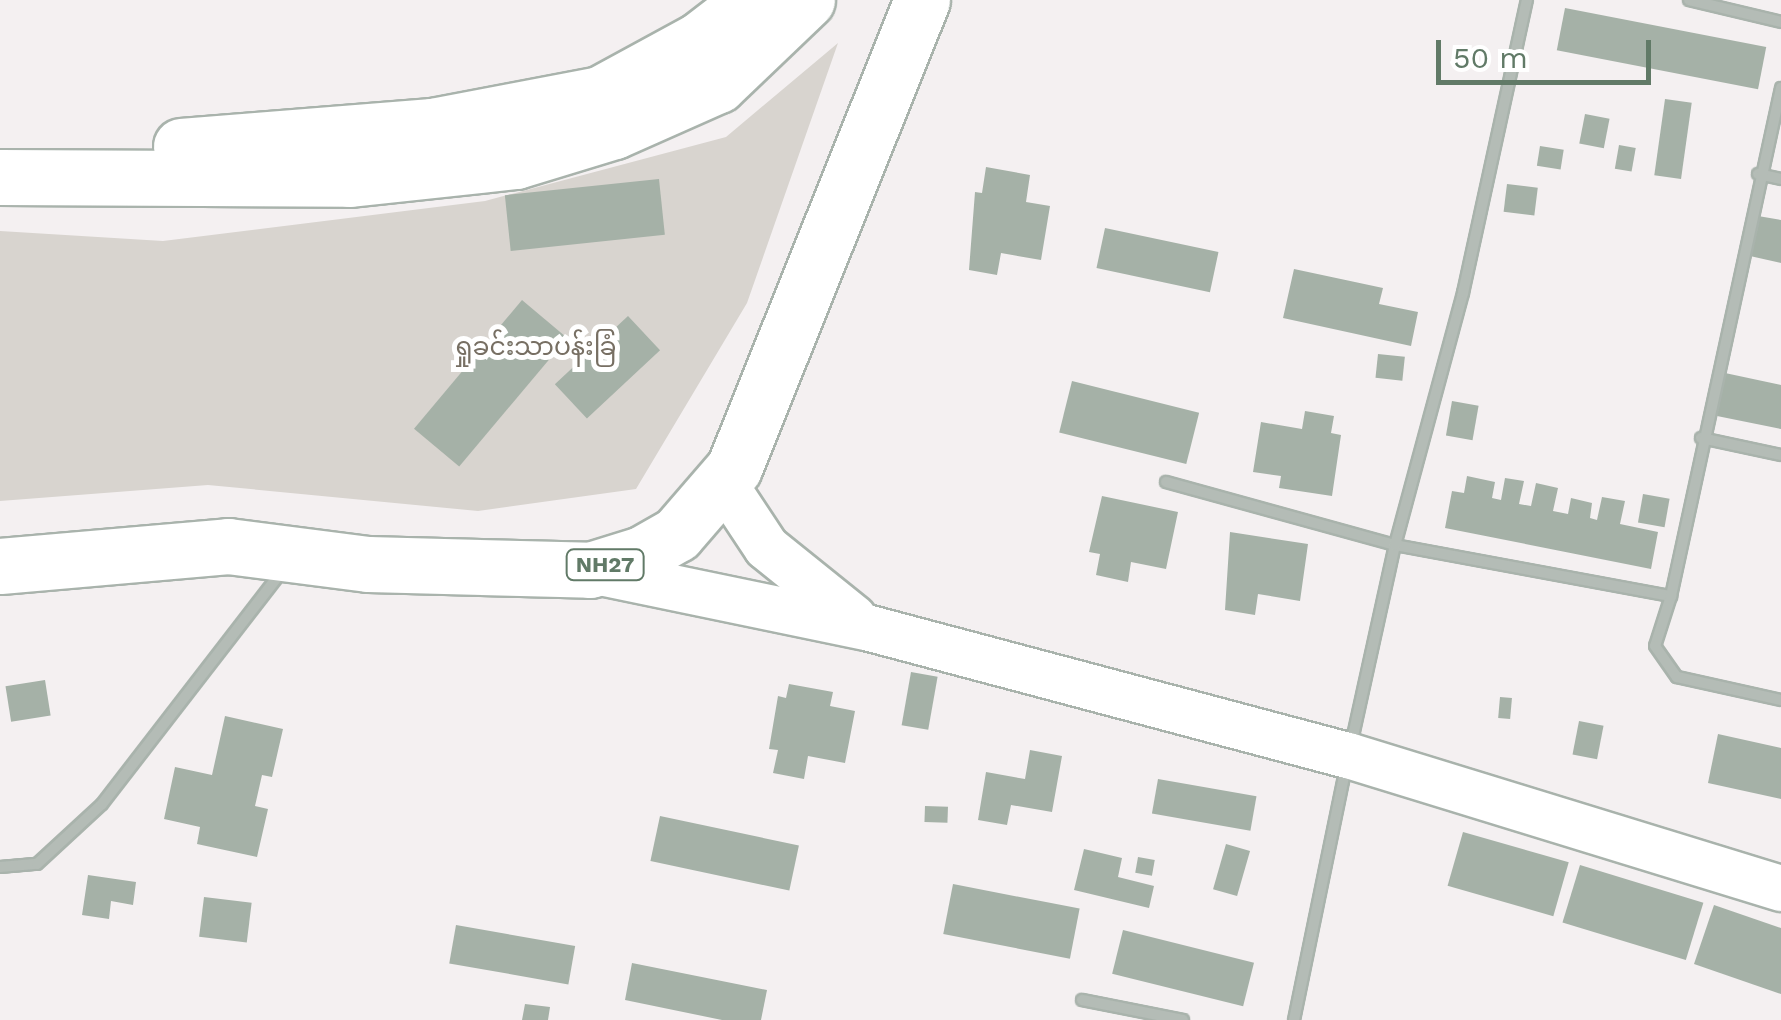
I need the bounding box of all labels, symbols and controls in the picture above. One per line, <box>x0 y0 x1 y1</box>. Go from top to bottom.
scale bar <box>1441 20 1656 82</box>
text: 50 m <box>1453 40 1528 75</box>
park label: ရှုခင်းသာပန်းခြံ <box>454 332 616 362</box>
road number: NH27 <box>565 548 645 582</box>

